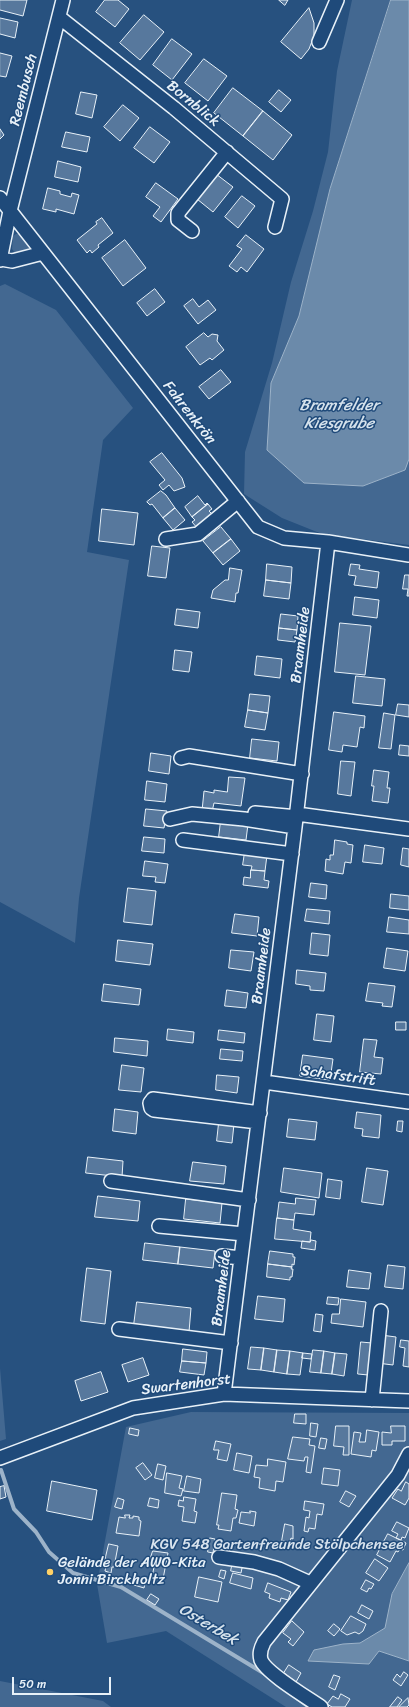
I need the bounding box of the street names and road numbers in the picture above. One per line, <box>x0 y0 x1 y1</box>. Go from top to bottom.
street label: Reembusch <box>6 52 42 128</box>
street label: Bornblick <box>163 77 223 131</box>
street label: Fahrenkrön <box>159 378 219 448</box>
street label: Braamheide <box>287 606 315 684</box>
street label: Braamheide <box>248 927 276 1005</box>
street label: Schafstrift <box>300 1062 376 1090</box>
street label: Braamheide <box>208 1249 236 1327</box>
street label: Swartenhorst <box>140 1371 232 1399</box>

